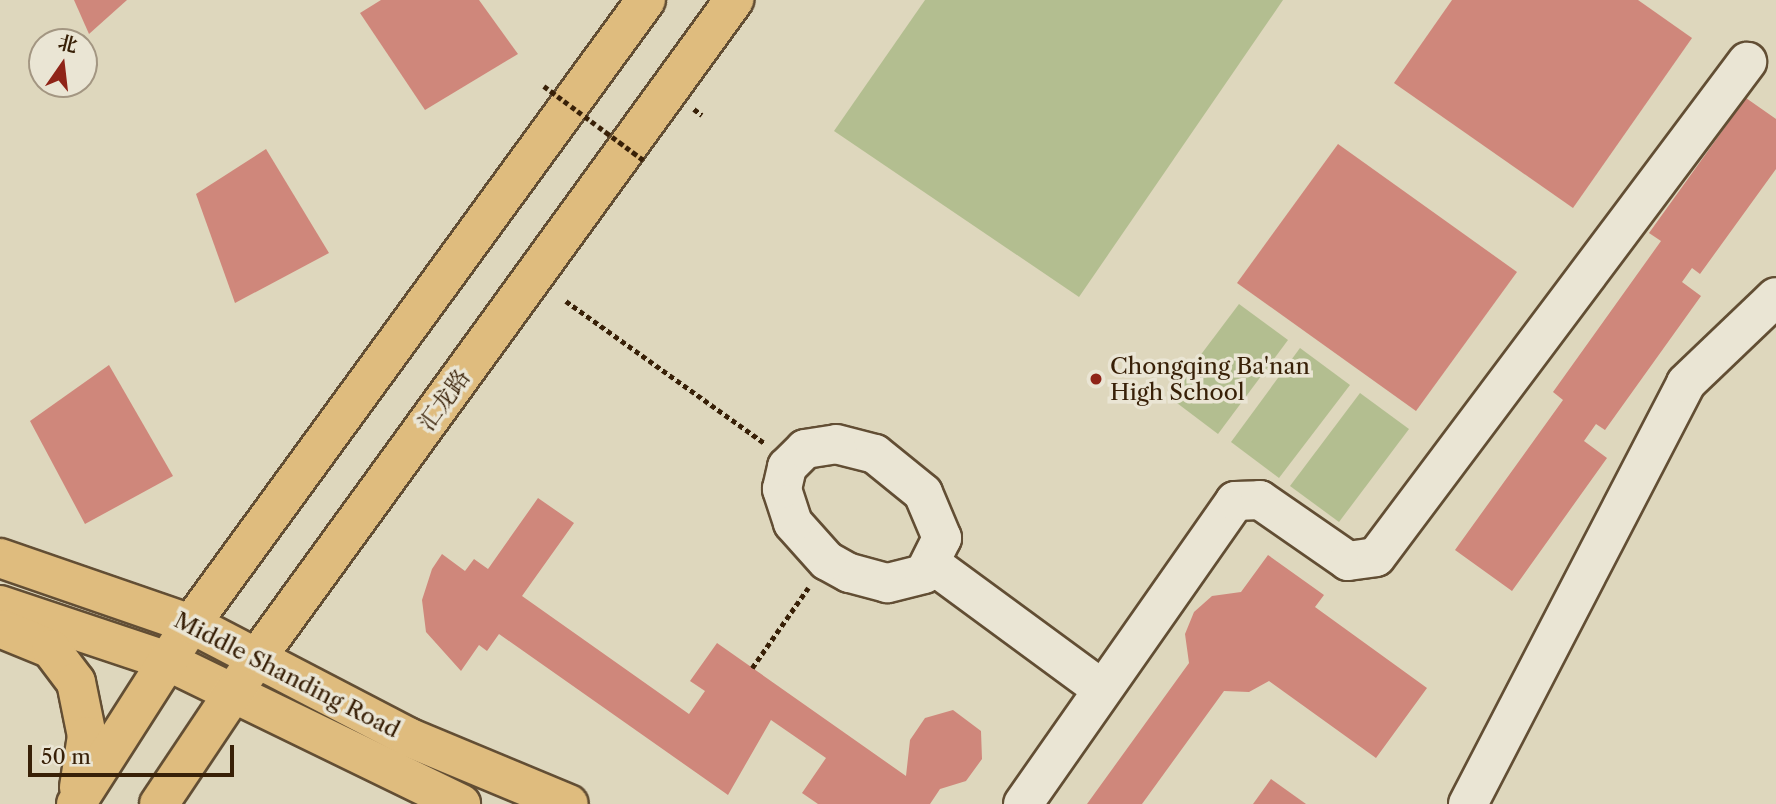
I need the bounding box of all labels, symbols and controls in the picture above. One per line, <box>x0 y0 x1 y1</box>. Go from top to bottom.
north arrow <box>28 28 98 98</box>
text: 北 <box>56 31 80 58</box>
place label: Chongqing Ba'nan High School <box>1110 352 1310 406</box>
street label: 汇龙路 <box>413 364 475 436</box>
marker: Chongqing Ba'nan High School <box>1088 371 1104 387</box>
street label: Middle Shanding Road <box>170 606 404 744</box>
scale bar <box>32 730 238 774</box>
text: 50 m <box>41 744 91 769</box>

